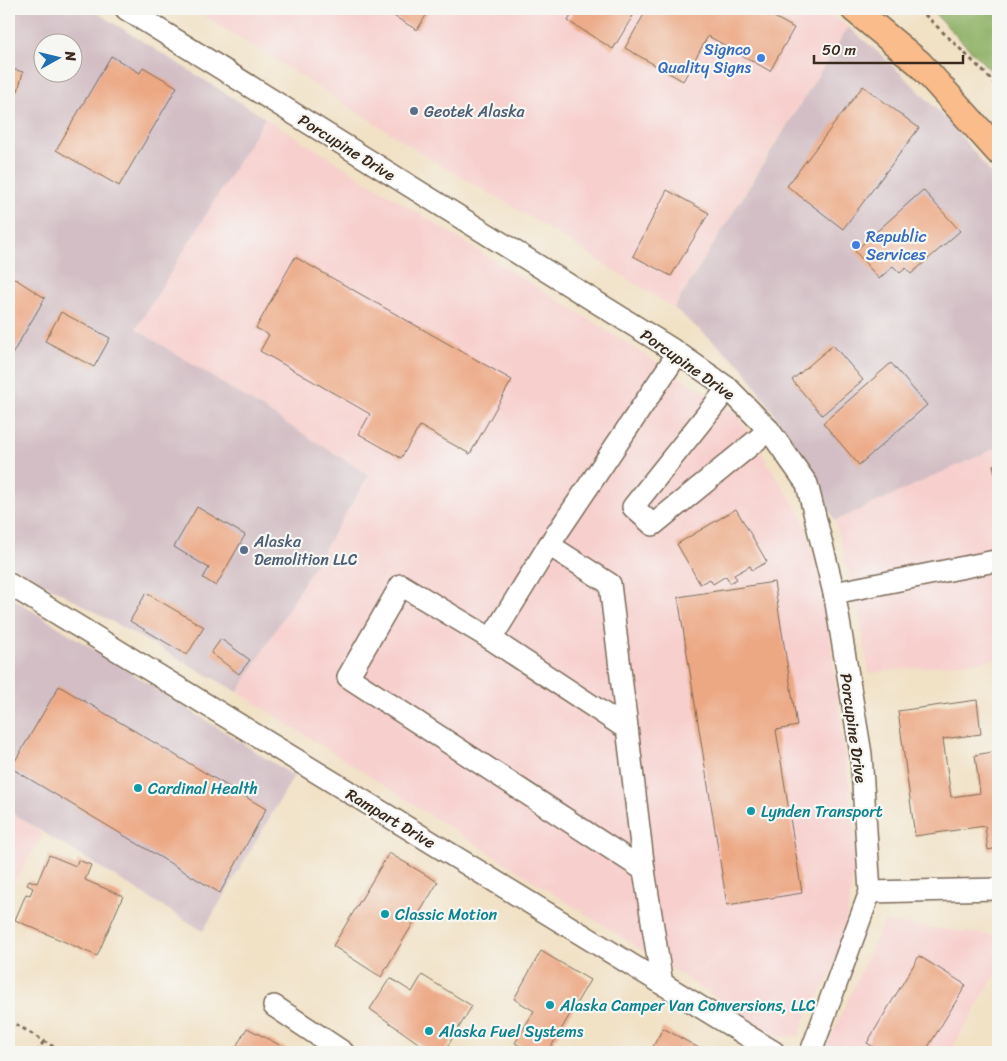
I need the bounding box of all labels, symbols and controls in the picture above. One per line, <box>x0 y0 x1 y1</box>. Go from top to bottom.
north arrow <box>32 32 82 82</box>
scale bar <box>814 32 963 64</box>
place label: Signco Quality Signs <box>658 35 751 82</box>
text: 50 m <box>822 37 857 63</box>
text: N <box>57 49 83 63</box>
marker: Signco Quality Signs <box>755 52 767 64</box>
place label: Geotek Alaska <box>424 97 526 126</box>
marker: Geotek Alaska <box>408 105 420 117</box>
street label: Porcupine Drive <box>292 106 402 189</box>
place label: Republic Services <box>866 222 926 269</box>
marker: Republic Services <box>850 239 862 251</box>
street label: Porcupine Drive <box>634 321 742 408</box>
place label: Alaska Demolition LLC <box>253 527 358 574</box>
marker: Alaska Demolition LLC <box>238 544 250 556</box>
street label: Porcupine Drive <box>831 671 876 785</box>
place label: Cardinal Health <box>148 774 258 803</box>
street label: Rampart Drive <box>340 780 441 857</box>
marker: Cardinal Health <box>132 782 144 794</box>
place label: Lynden Transport <box>761 797 883 826</box>
marker: Lynden Transport <box>745 805 757 817</box>
place label: Classic Motion <box>395 900 498 929</box>
marker: Classic Motion <box>379 908 391 920</box>
place label: Alaska Camper Van Conversions, LLC <box>559 991 816 1020</box>
marker: Alaska Camper Van Conversions, LLC <box>544 999 556 1011</box>
place label: Alaska Fuel Systems <box>438 1017 584 1046</box>
marker: Alaska Fuel Systems <box>423 1025 435 1037</box>

